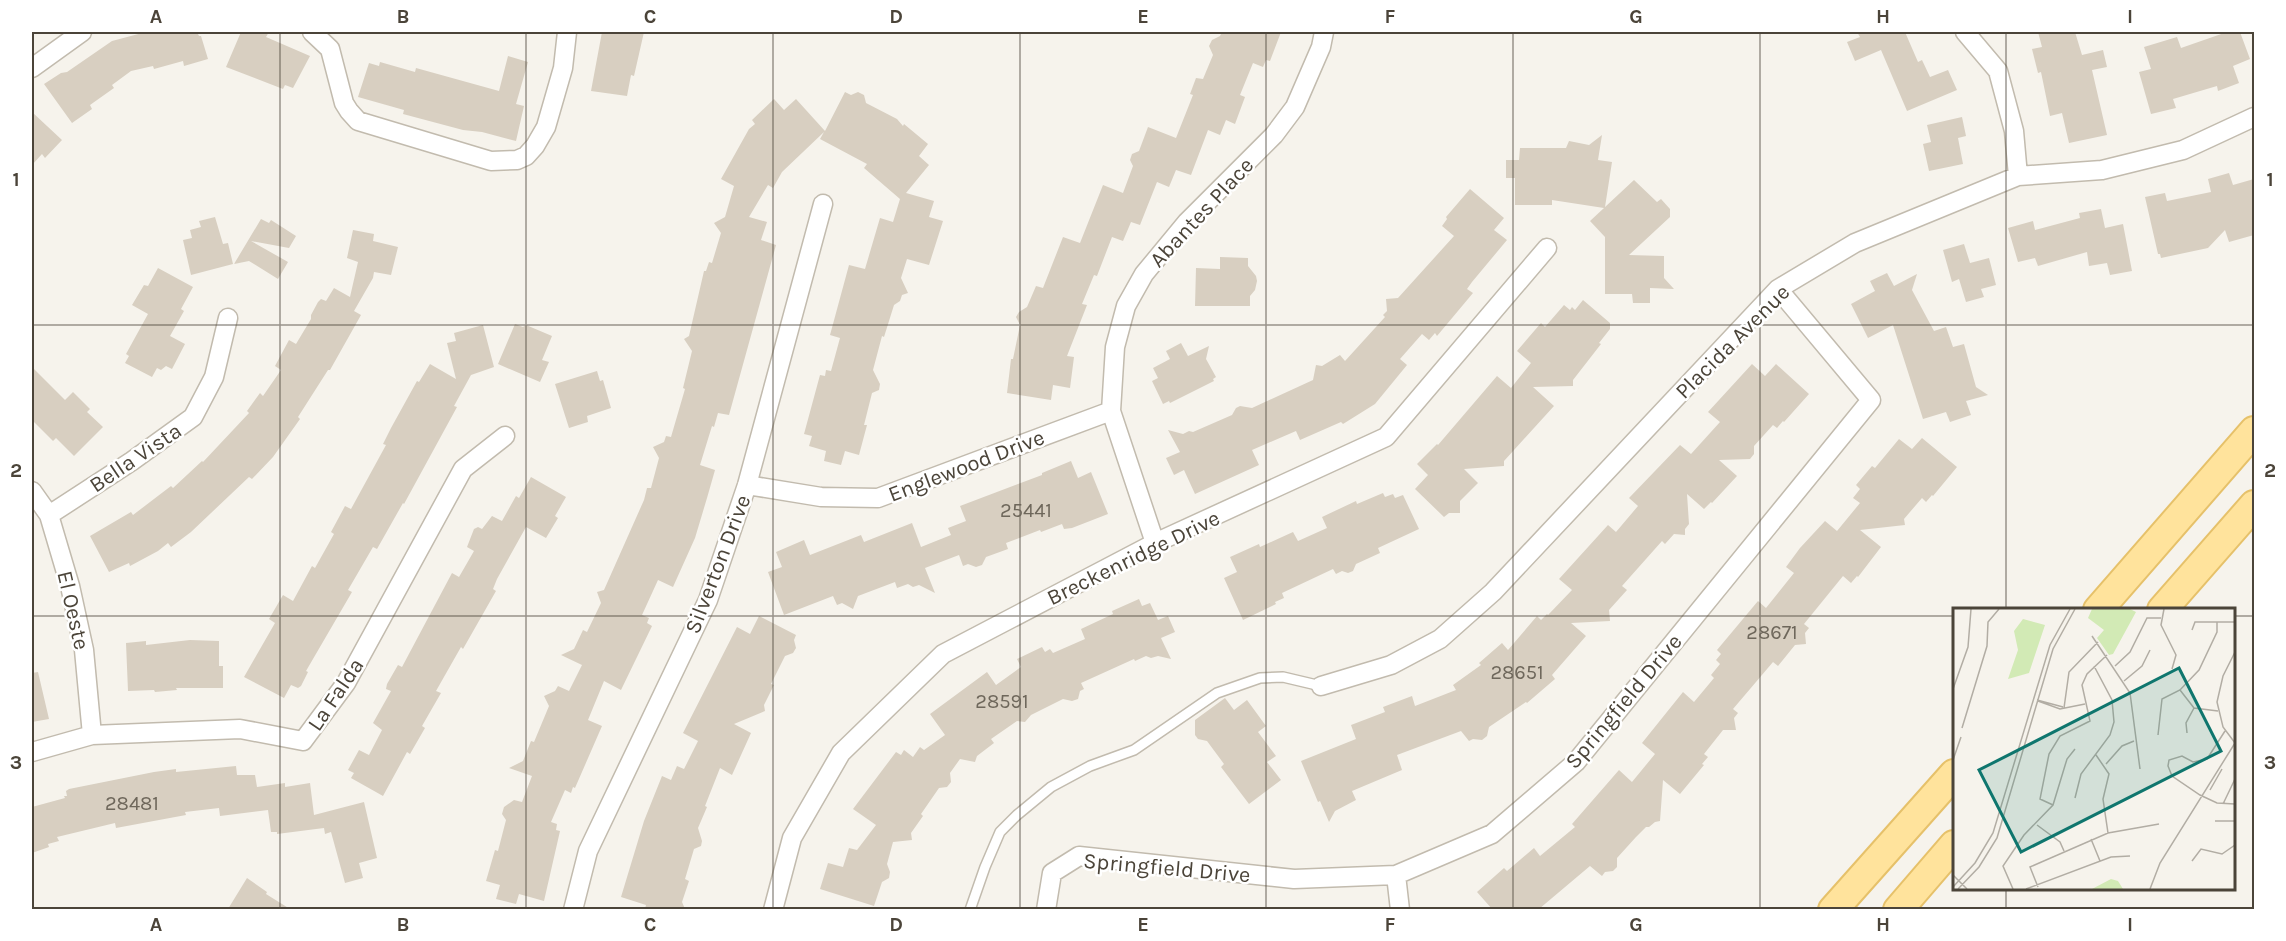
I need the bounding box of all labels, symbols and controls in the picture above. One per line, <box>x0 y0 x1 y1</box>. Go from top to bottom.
text: A <box>150 5 163 28</box>
text: B <box>397 5 409 28</box>
text: C <box>644 5 656 28</box>
text: D <box>889 5 903 28</box>
text: E <box>1137 5 1149 28</box>
text: F <box>1385 5 1396 28</box>
text: G <box>1629 5 1643 28</box>
text: H <box>1876 5 1890 28</box>
text: I <box>2127 5 2133 28</box>
street label: Abantes Place <box>1144 152 1259 273</box>
text: 1 <box>12 168 20 191</box>
text: 1 <box>2266 168 2274 191</box>
street label: Placida Avenue <box>1670 279 1795 404</box>
street label: Bella Vista <box>85 418 187 498</box>
street label: Englewood Drive <box>885 424 1048 508</box>
text: 2 <box>10 459 22 482</box>
text: 2 <box>2264 459 2276 482</box>
street label: Silverton Drive <box>680 491 756 637</box>
house number: 25441 <box>1000 499 1052 522</box>
street label: Breckenridge Drive <box>1043 505 1224 611</box>
street label: El Oeste <box>51 568 95 652</box>
inset map <box>1953 608 2235 890</box>
house number: 28671 <box>1746 621 1798 644</box>
street label: Springfield Drive <box>1560 629 1688 774</box>
street label: La Falda <box>302 653 370 736</box>
house number: 28651 <box>1490 661 1544 684</box>
house number: 28591 <box>975 690 1029 713</box>
text: 3 <box>10 751 22 774</box>
text: 3 <box>2264 751 2276 774</box>
house number: 28481 <box>105 792 159 815</box>
street label: Springfield Drive <box>1082 848 1252 888</box>
text: A <box>150 913 163 936</box>
text: B <box>397 913 409 936</box>
text: C <box>644 913 656 936</box>
text: D <box>889 913 903 936</box>
text: E <box>1137 913 1149 936</box>
text: F <box>1385 913 1396 936</box>
text: G <box>1629 913 1643 936</box>
text: H <box>1876 913 1890 936</box>
text: I <box>2127 913 2133 936</box>

